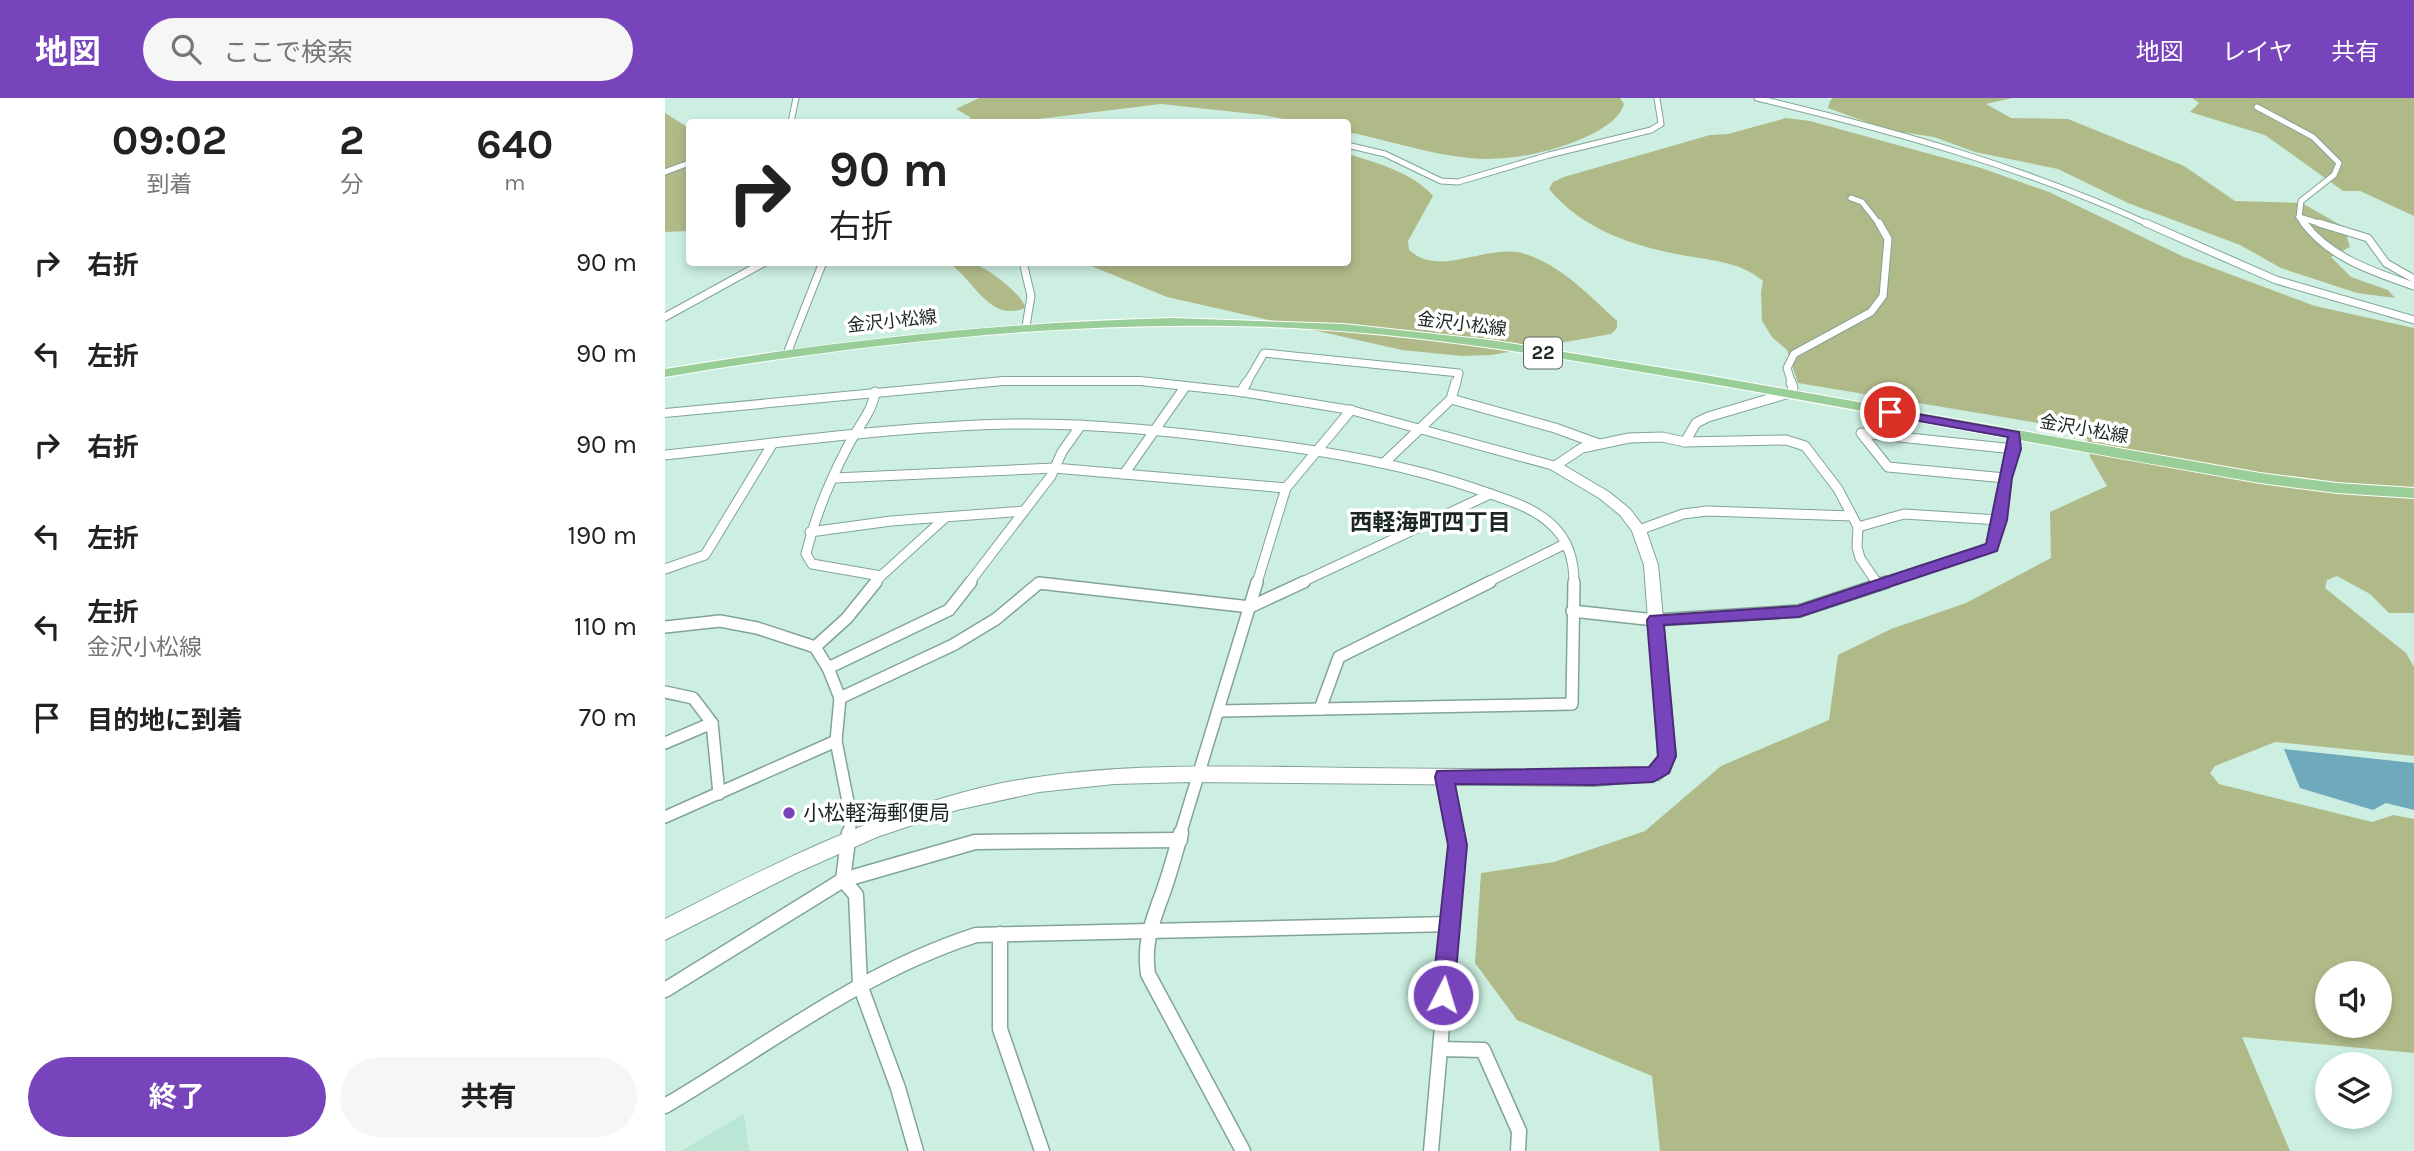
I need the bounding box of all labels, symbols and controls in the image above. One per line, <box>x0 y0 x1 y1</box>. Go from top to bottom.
search box <box>143 18 633 81</box>
icon: search <box>167 30 205 68</box>
text: 地図 <box>35 33 101 71</box>
text: ここで検索 <box>223 37 353 68</box>
text: 地図 <box>2136 38 2184 66</box>
text: レイヤ <box>2222 38 2293 66</box>
text: 共有 <box>2331 38 2379 66</box>
text: 09:02 <box>112 115 227 165</box>
text: 2 <box>339 115 364 165</box>
text: 640 <box>476 119 553 169</box>
text: 90 m <box>829 141 949 198</box>
icon: right <box>714 147 805 238</box>
text: m <box>504 169 525 196</box>
text: 到着 <box>146 171 192 198</box>
text: 分 <box>340 171 363 198</box>
text: 右折 <box>829 208 893 245</box>
icon: right <box>28 244 66 282</box>
text: 90 m <box>576 247 637 278</box>
text: 右折 <box>87 250 139 281</box>
street label: 金沢小松線 <box>846 305 938 337</box>
street label: 金沢小松線 <box>1416 308 1508 340</box>
icon: left <box>28 335 66 373</box>
text: 90 m <box>576 338 637 369</box>
road number: 22 <box>1524 338 1562 368</box>
text: 左折 <box>87 341 139 372</box>
pin <box>1860 382 1920 442</box>
icon: arrive <box>1871 393 1909 431</box>
street label: 金沢小松線 <box>2038 410 2130 448</box>
icon: right <box>28 426 66 464</box>
text: 90 m <box>576 429 637 460</box>
text: 右折 <box>87 432 139 463</box>
district label: 西軽海町四丁目 <box>1350 509 1511 536</box>
icon: left <box>28 517 66 555</box>
text: 190 m <box>567 520 637 551</box>
text: 左折 <box>87 523 139 554</box>
text: 左折 <box>87 597 139 628</box>
icon: left <box>28 608 66 646</box>
text: 110 m <box>574 611 637 642</box>
text: 金沢小松線 <box>87 634 202 661</box>
icon: arrive <box>28 699 66 737</box>
text: 70 m <box>579 702 637 733</box>
text: 目的地に到着 <box>87 705 243 736</box>
place label: 小松軽海郵便局 <box>803 801 950 825</box>
marker: 小松軽海郵便局 <box>781 805 797 821</box>
position arrow <box>1406 958 1480 1032</box>
map controls <box>2315 961 2392 1129</box>
button: sound <box>2315 961 2392 1038</box>
button: layers <box>2315 1052 2392 1129</box>
button: 終了 <box>28 1057 326 1137</box>
button: 共有 <box>340 1057 637 1137</box>

